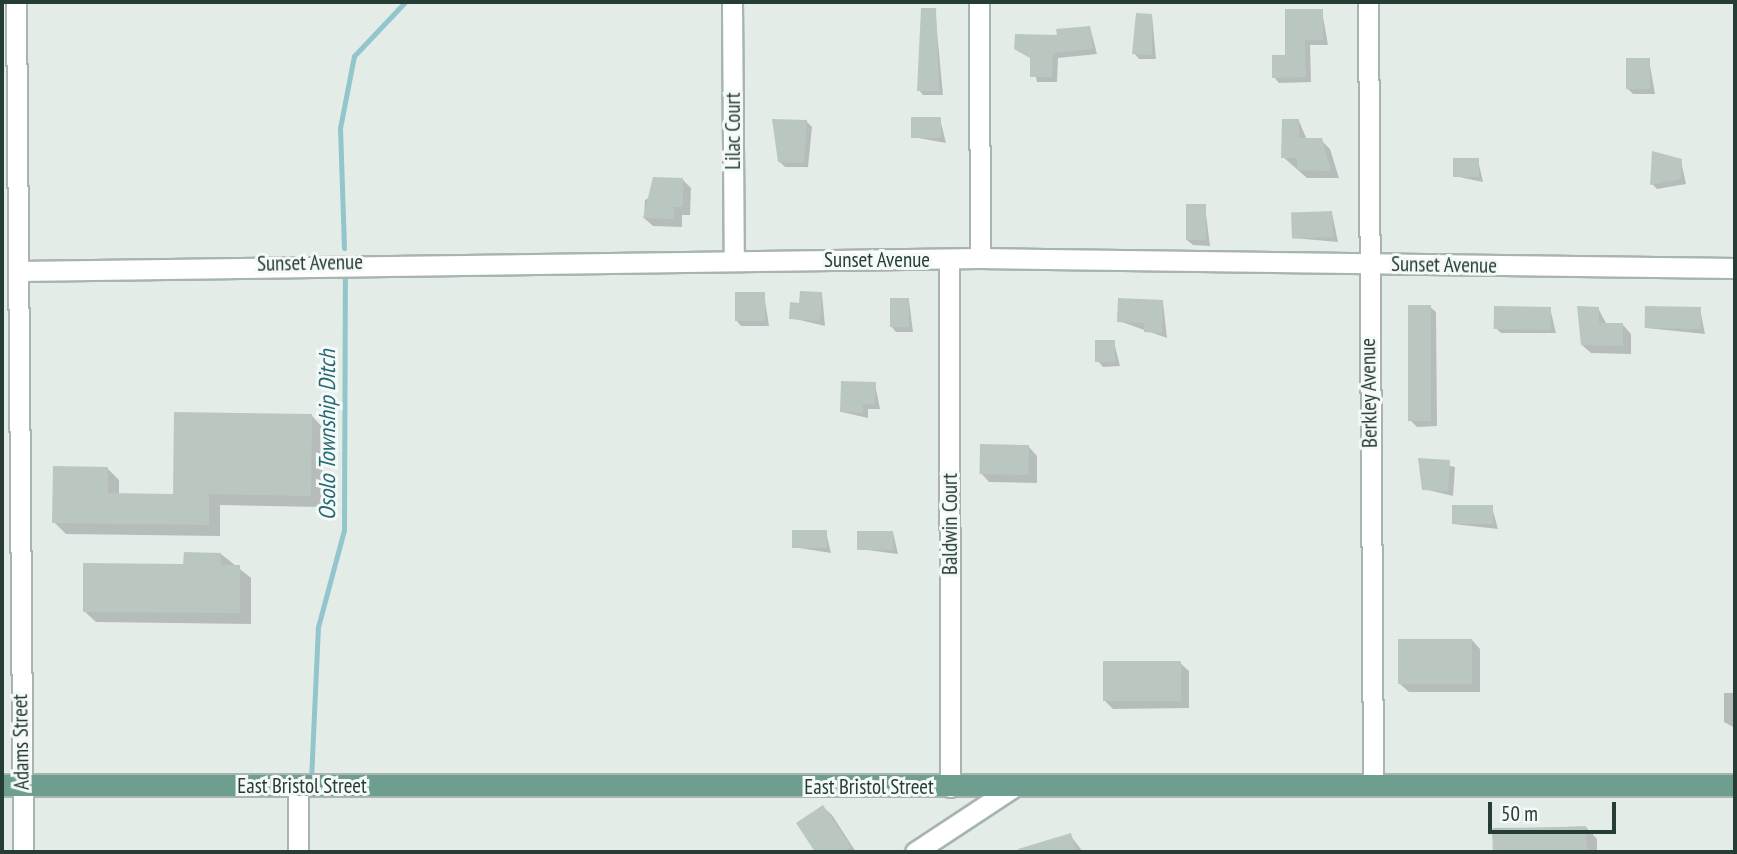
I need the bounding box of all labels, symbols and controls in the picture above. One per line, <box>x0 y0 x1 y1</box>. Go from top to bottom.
street label: Lilac Court <box>720 92 746 170</box>
street label: Sunset Avenue <box>824 247 930 273</box>
street label: Sunset Avenue <box>257 249 363 277</box>
street label: Sunset Avenue <box>1391 251 1497 279</box>
street label: Berkley Avenue <box>1355 337 1383 449</box>
water label: Osolo Township Ditch <box>313 349 341 521</box>
street label: Baldwin Court <box>937 473 963 575</box>
street label: Adams Street <box>8 694 34 790</box>
street label: East Bristol Street <box>237 773 367 799</box>
street label: East Bristol Street <box>804 774 934 800</box>
scale bar <box>1492 788 1620 832</box>
text: 50 m <box>1501 800 1538 827</box>

